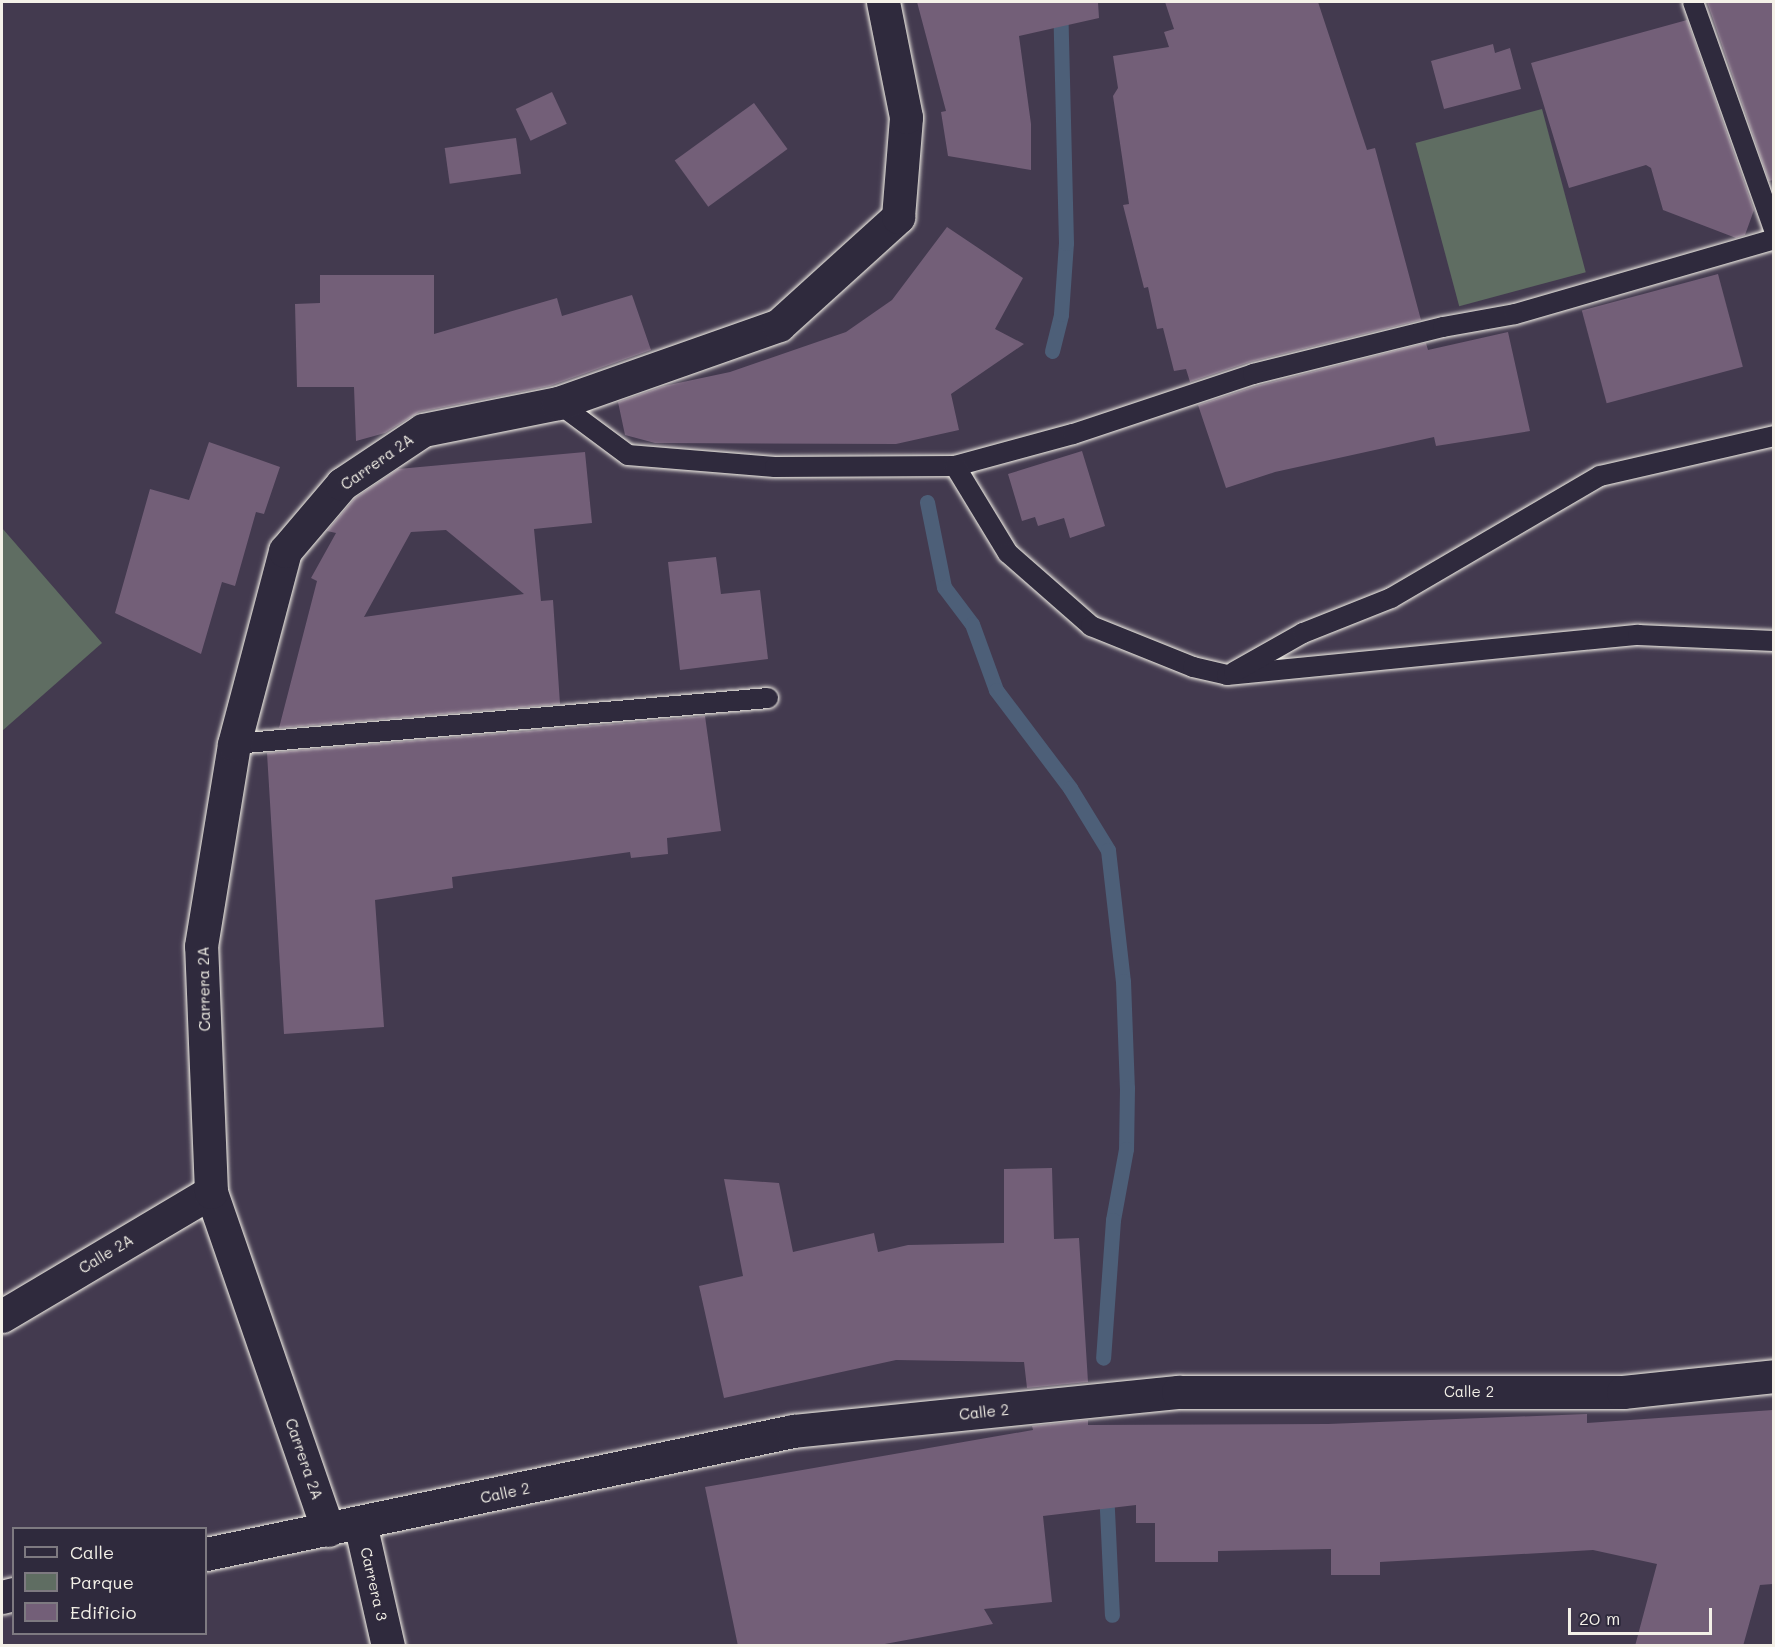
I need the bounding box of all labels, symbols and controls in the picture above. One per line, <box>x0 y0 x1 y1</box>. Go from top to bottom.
street label: Carrera 2A <box>337 430 417 494</box>
street label: Carrera 2A <box>194 946 214 1032</box>
street label: Calle 2A <box>75 1231 137 1277</box>
street label: Calle 2 <box>1444 1383 1494 1401</box>
street label: Calle 2 <box>958 1400 1010 1424</box>
street label: Carrera 2A <box>282 1416 326 1502</box>
street label: Calle 2 <box>479 1479 531 1507</box>
legend <box>12 1527 207 1635</box>
text: Calle <box>70 1540 114 1564</box>
street label: Carrera 3 <box>357 1546 391 1622</box>
text: Parque <box>70 1570 134 1594</box>
scale bar <box>1571 1596 1715 1634</box>
text: Edificio <box>70 1600 137 1624</box>
text: 20 m <box>1579 1606 1620 1630</box>

